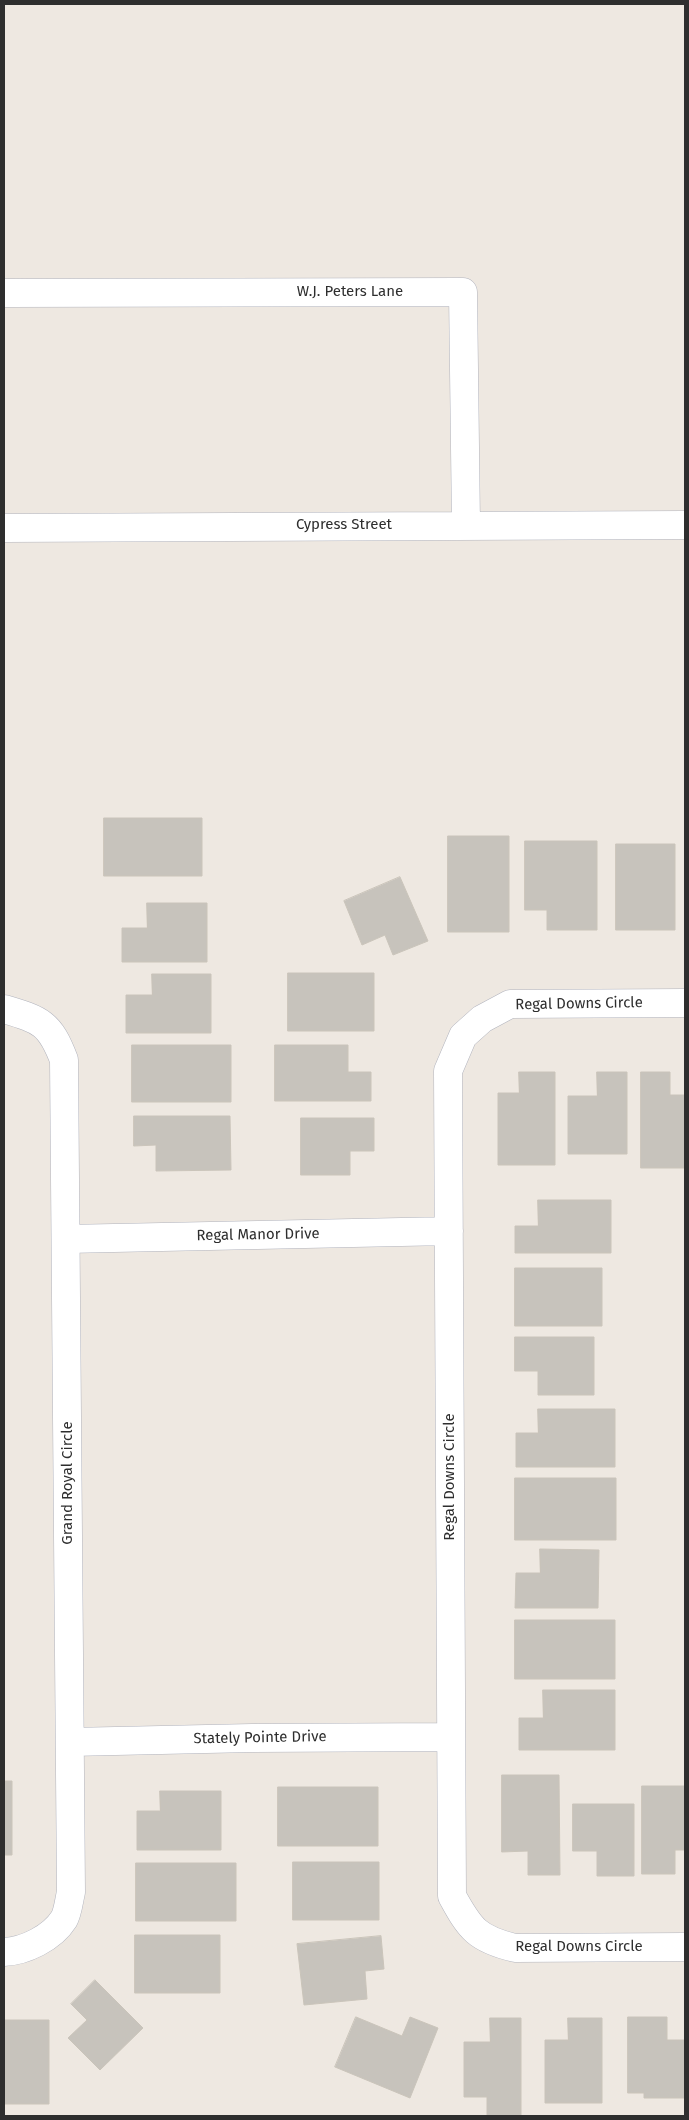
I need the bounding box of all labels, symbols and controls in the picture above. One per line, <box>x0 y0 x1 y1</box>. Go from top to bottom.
street label: W.J. Peters Lane <box>297 283 403 301</box>
street label: Cypress Street <box>296 516 392 534</box>
street label: Regal Downs Circle <box>515 994 643 1014</box>
street label: Regal Manor Drive <box>196 1225 320 1245</box>
street label: Regal Downs Circle <box>441 1413 459 1541</box>
street label: Grand Royal Circle <box>59 1421 77 1545</box>
street label: Stately Pointe Drive <box>193 1728 327 1748</box>
street label: Regal Downs Circle <box>515 1938 643 1956</box>

